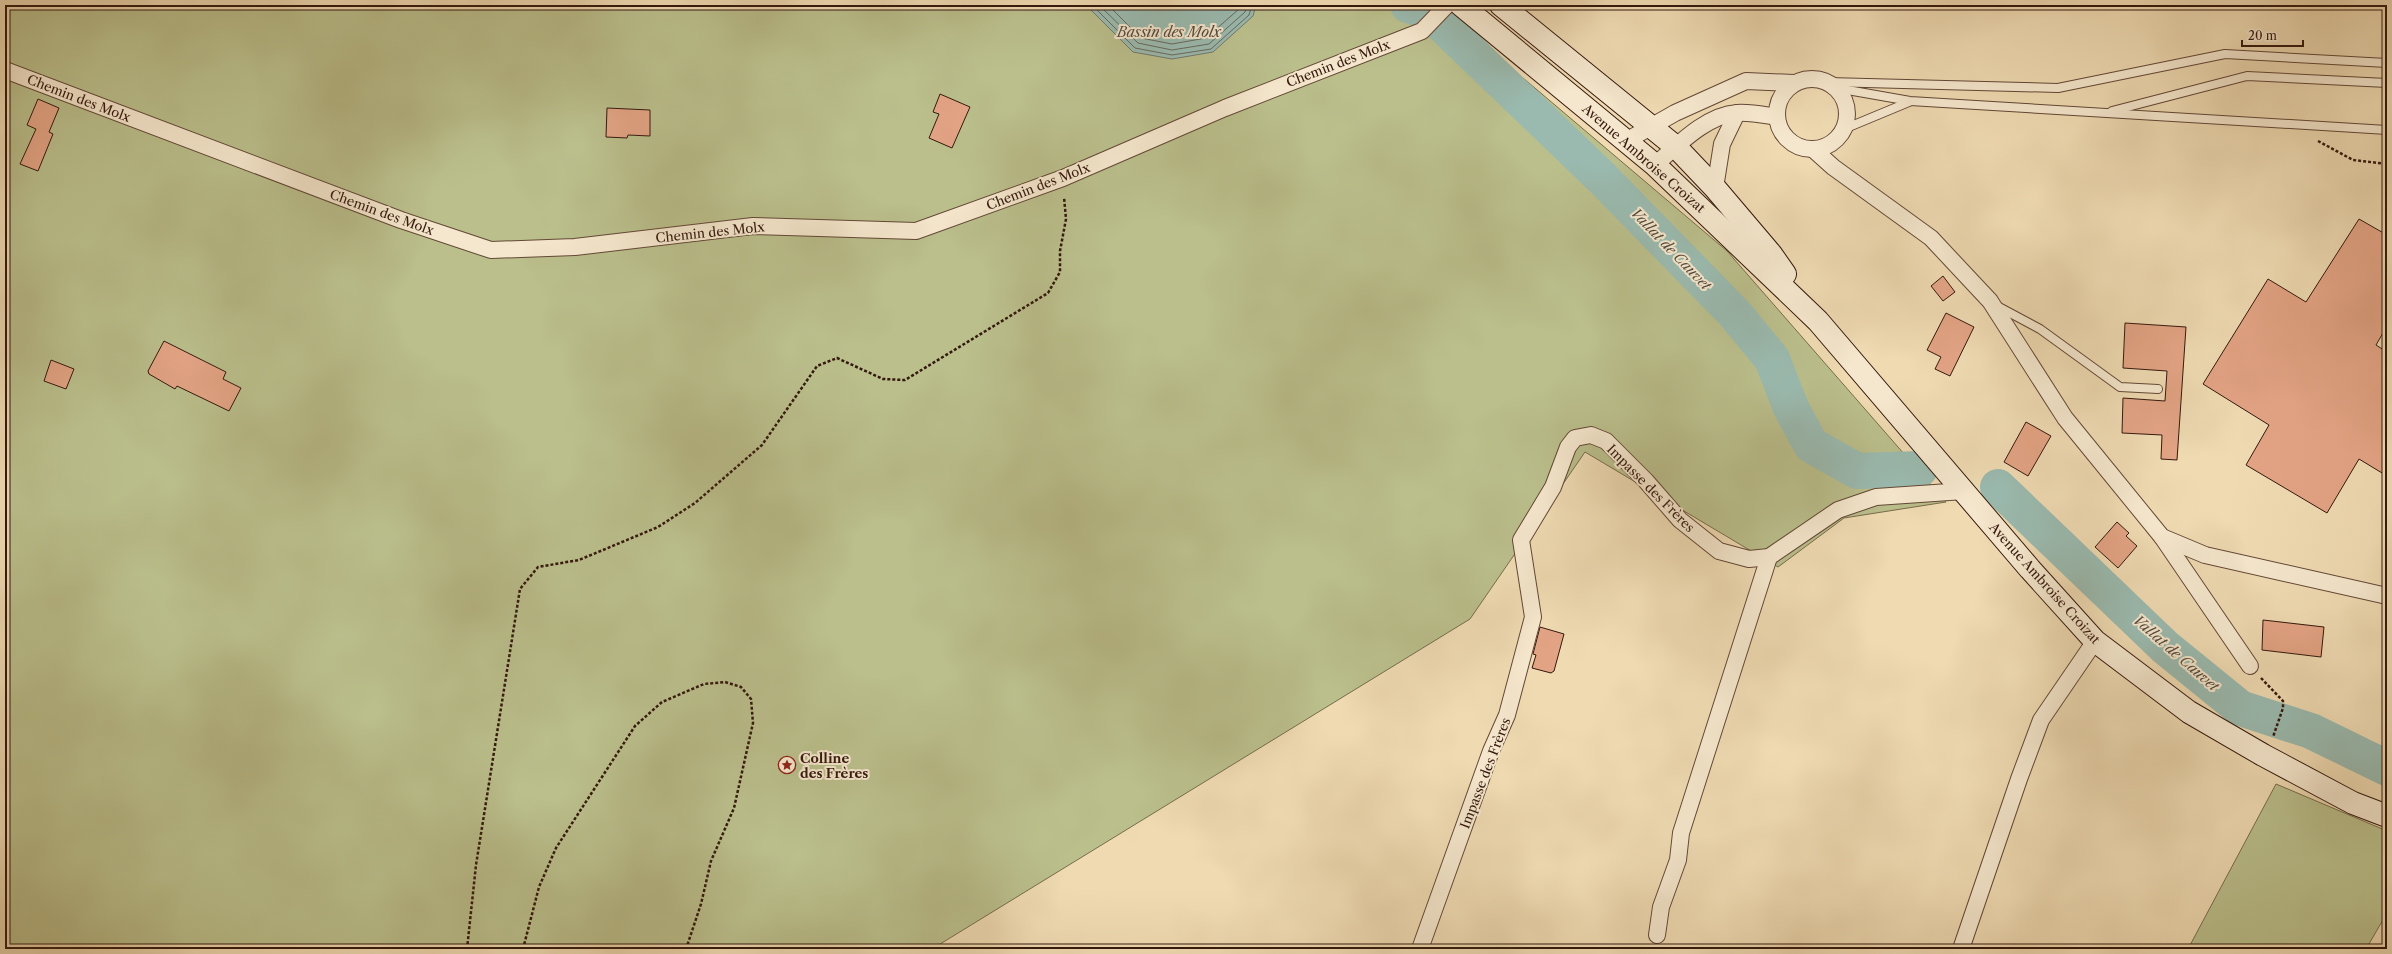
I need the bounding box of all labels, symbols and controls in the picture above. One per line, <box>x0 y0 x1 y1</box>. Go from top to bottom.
scale bar <box>2242 22 2303 48</box>
water label: Bassin des Molx <box>1116 23 1222 41</box>
text: 20 m <box>2248 28 2277 43</box>
street label: Chemin des Molx <box>1284 36 1392 90</box>
street label: Chemin des Molx <box>25 71 133 125</box>
street label: Avenue Ambroise Croizat <box>1578 100 1709 216</box>
street label: Chemin des Molx <box>984 159 1092 213</box>
street label: Chemin des Molx <box>328 186 437 238</box>
water label: Vallat de Cauvet <box>1627 204 1715 295</box>
street label: Chemin des Molx <box>655 218 766 246</box>
street label: Impasse des Frères <box>1604 441 1698 535</box>
street label: Avenue Ambroise Croizat <box>1986 518 2104 647</box>
water label: Vallat de Cauvet <box>2130 611 2223 696</box>
street label: Impasse des Frères <box>1456 715 1514 831</box>
place label: Colline des Frères <box>800 750 868 781</box>
place icon: Colline des Frères <box>777 755 797 775</box>

